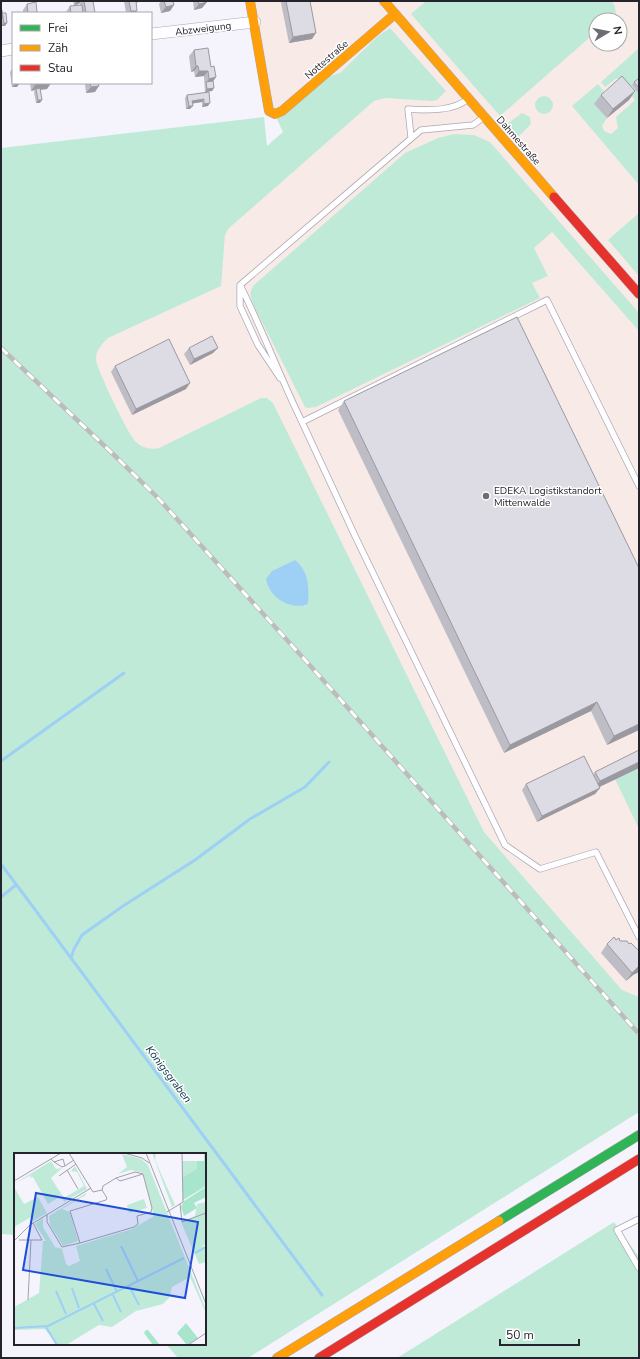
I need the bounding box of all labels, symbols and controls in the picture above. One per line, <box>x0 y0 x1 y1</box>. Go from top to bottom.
legend <box>12 12 152 84</box>
north arrow <box>588 12 628 52</box>
street label: Abzweigung <box>174 19 232 39</box>
text: Frei <box>48 20 68 36</box>
text: N <box>609 25 625 36</box>
street label: Nottestraße <box>302 37 351 83</box>
text: Zäh <box>48 40 68 56</box>
text: Stau <box>48 60 73 76</box>
street label: Dahmestraße <box>493 113 543 168</box>
place label: EDEKA Logistikstandort Mittenwalde <box>494 484 602 510</box>
marker: EDEKA Logistikstandort Mittenwalde <box>481 491 491 501</box>
water label: Königsgraben <box>142 1043 195 1106</box>
inset map <box>14 1153 206 1345</box>
scale bar <box>500 1321 579 1347</box>
text: 50 m <box>506 1327 534 1343</box>

